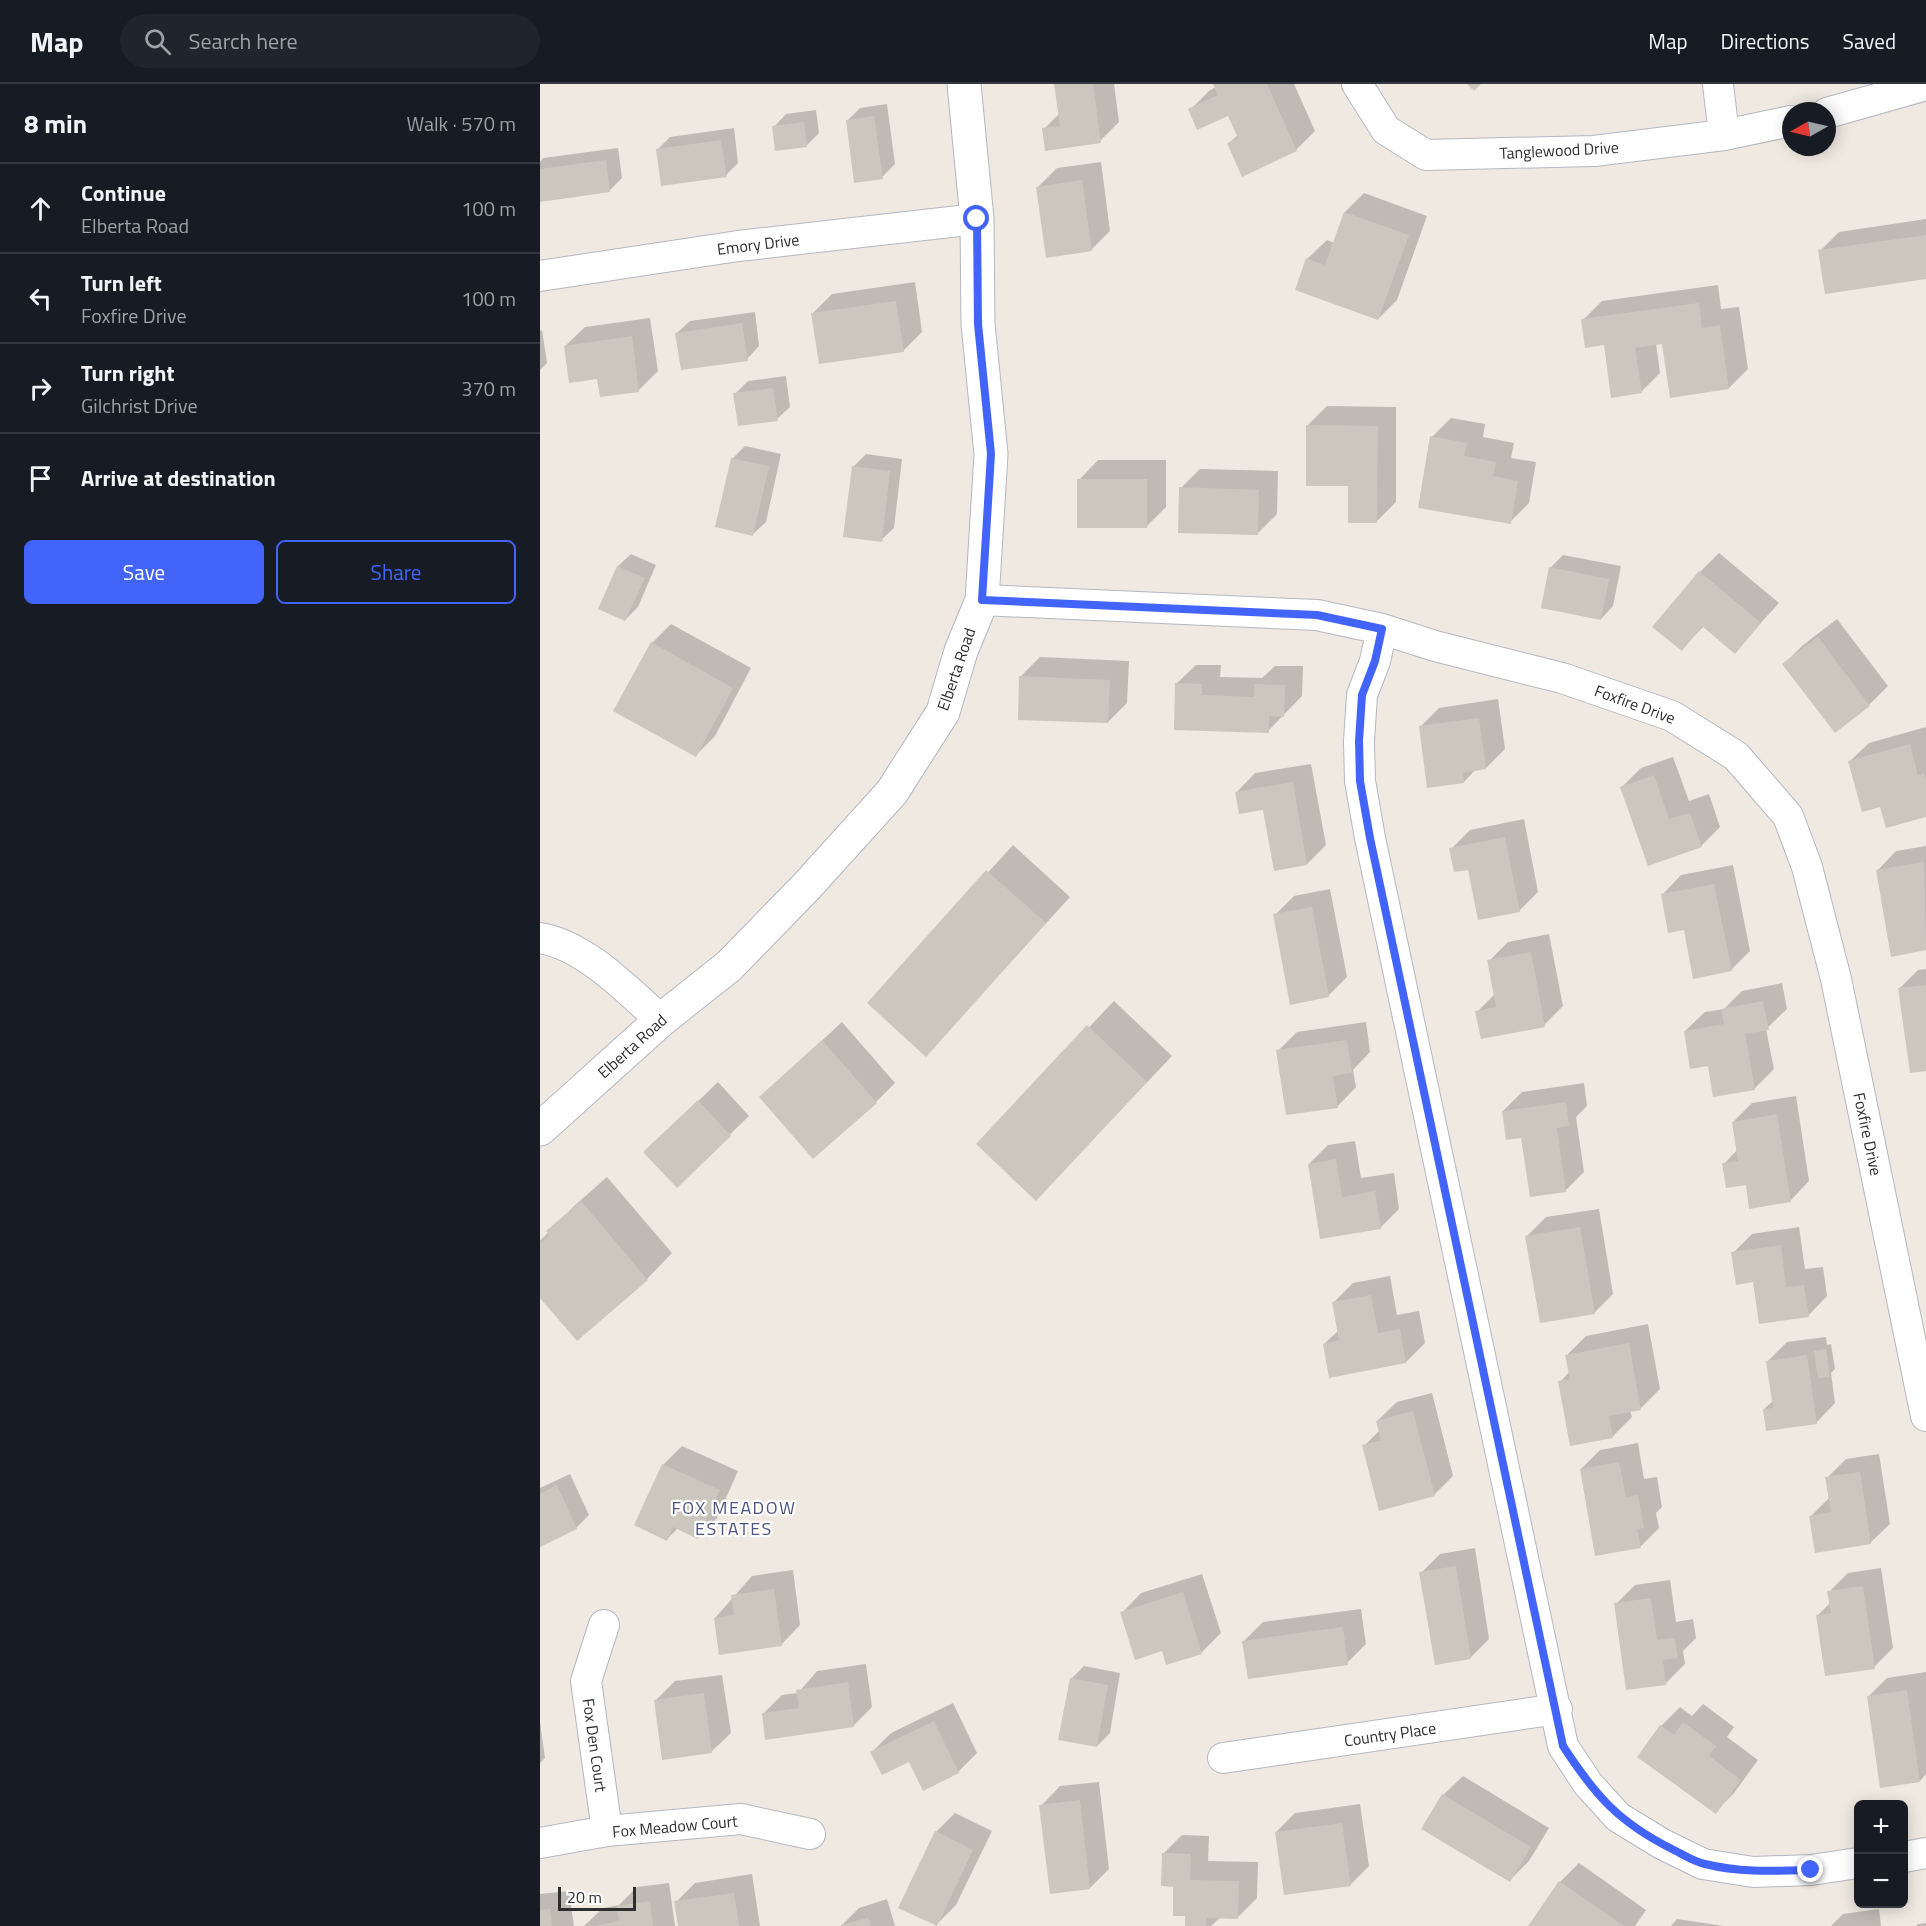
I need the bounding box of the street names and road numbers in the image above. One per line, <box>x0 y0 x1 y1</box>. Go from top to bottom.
street label: Tanglewood Drive <box>1499 135 1619 165</box>
street label: Emory Drive <box>716 227 800 261</box>
street label: Elberta Road <box>931 624 981 714</box>
street label: Foxfire Drive <box>1591 678 1679 730</box>
street label: Elberta Road <box>592 1008 672 1084</box>
street label: Foxfire Drive <box>1847 1090 1889 1178</box>
street label: Fox Den Court <box>577 1697 613 1794</box>
street label: Country Place <box>1342 1716 1438 1752</box>
street label: Fox Meadow Court <box>611 1809 739 1843</box>

